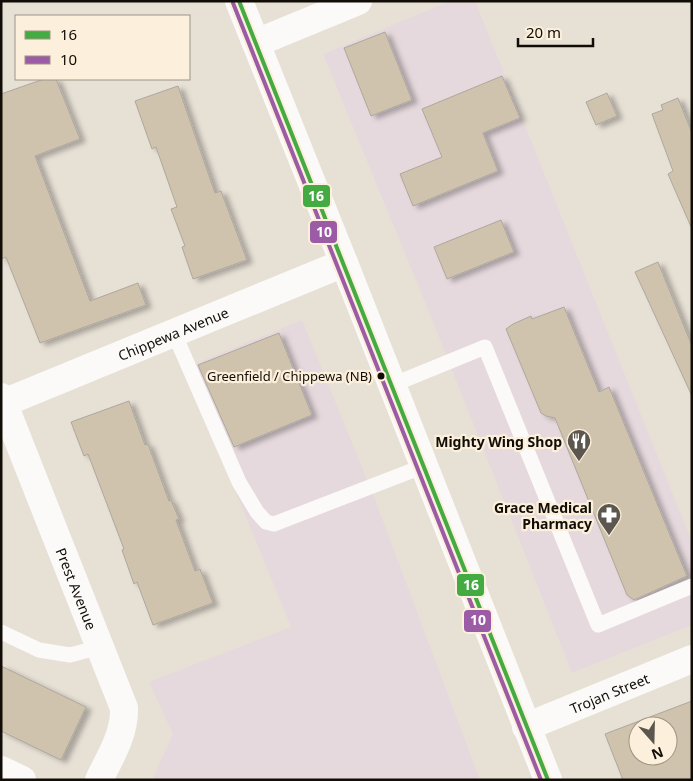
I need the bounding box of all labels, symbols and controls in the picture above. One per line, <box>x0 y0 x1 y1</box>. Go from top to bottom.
legend <box>15 15 190 80</box>
scale bar <box>518 15 593 47</box>
text: 20 m <box>526 22 561 42</box>
text: 16 <box>60 24 77 44</box>
text: 10 <box>60 49 77 69</box>
line badge: 16 <box>302 184 331 208</box>
text: 16 <box>308 186 324 205</box>
line badge: 10 <box>309 220 338 244</box>
text: 10 <box>316 222 332 241</box>
street label: Chippewa Avenue <box>115 302 231 364</box>
place label: Greenfield / Chippewa (NB) <box>207 367 372 385</box>
marker: Greenfield / Chippewa (NB) <box>376 371 386 381</box>
restaurant icon: Mighty Wing Shop <box>566 428 592 462</box>
place label: Mighty Wing Shop <box>435 432 562 451</box>
place label: Grace Medical Pharmacy <box>494 498 592 533</box>
pharmacy icon: Grace Medical Pharmacy <box>596 502 622 536</box>
street label: Prest Avenue <box>52 545 102 632</box>
line badge: 16 <box>456 573 485 597</box>
text: 16 <box>463 575 479 594</box>
line badge: 10 <box>463 609 492 633</box>
text: 10 <box>470 610 486 629</box>
street label: Trojan Street <box>567 668 652 718</box>
north arrow <box>628 716 678 766</box>
text: N <box>649 743 666 765</box>

